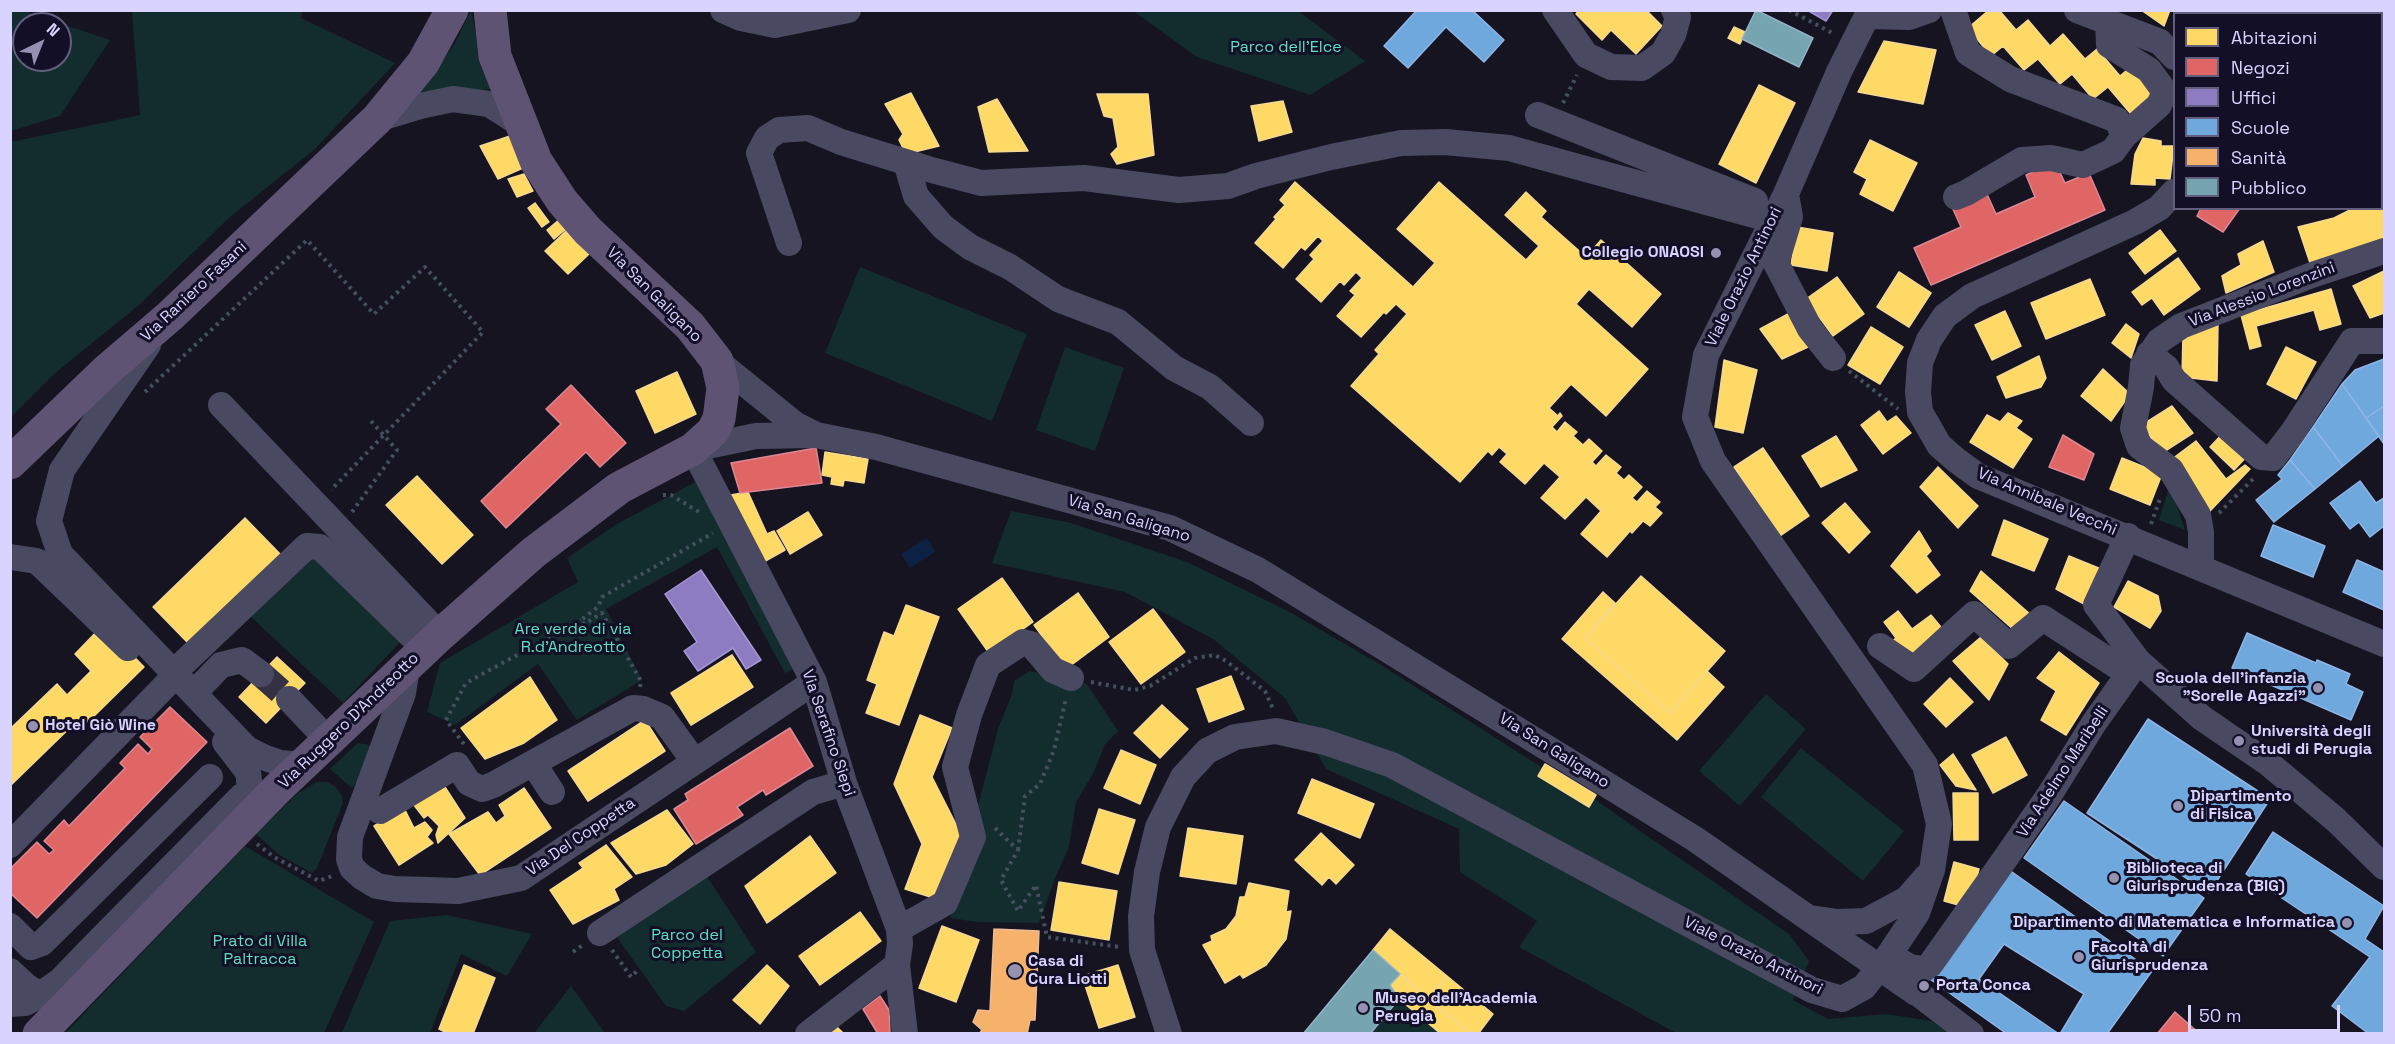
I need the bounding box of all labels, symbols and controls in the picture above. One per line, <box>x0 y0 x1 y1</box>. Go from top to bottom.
north arrow <box>12 12 72 72</box>
legend <box>2173 12 2383 210</box>
text: N <box>42 19 64 41</box>
text: Abitazioni <box>2231 26 2317 49</box>
park label: Parco dell'Elce <box>1230 38 1342 58</box>
text: Negozi <box>2231 56 2290 79</box>
text: Uffici <box>2231 86 2276 109</box>
text: Scuole <box>2231 116 2290 139</box>
text: Sanità <box>2231 146 2286 169</box>
text: Pubblico <box>2231 176 2307 199</box>
street label: Viale Orazio Antinori <box>1702 204 1786 350</box>
street label: Via Raniero Fasani <box>137 238 251 346</box>
street label: Via San Galigano <box>602 243 706 347</box>
place label: Collegio ONAOSI <box>1582 243 1704 263</box>
marker: Collegio ONAOSI <box>1709 246 1723 260</box>
street label: Via Alessio Lorenzini <box>2186 258 2338 332</box>
street label: Via Annibale Vecchi <box>1974 464 2120 540</box>
street label: Via San Galigano <box>1066 491 1192 547</box>
park label: Are verde di via R.d'Andreotto <box>515 620 631 658</box>
street label: Via Ruggero D'Andreotto <box>275 649 423 793</box>
street label: Via Serafino Siepi <box>797 667 859 799</box>
place label: Scuola dell'infanzia "Sorelle Agazzi" <box>2155 669 2306 707</box>
marker: Scuola dell'infanzia "Sorelle Agazzi" <box>2311 681 2325 695</box>
street label: Via Adelmo Maribelli <box>2013 703 2113 841</box>
street label: Via San Galigano <box>1495 709 1613 793</box>
place label: Hotel Giò Wine <box>45 716 156 736</box>
marker: Hotel Giò Wine <box>26 719 40 733</box>
place label: Università degli studi di Perugia <box>2251 722 2372 760</box>
marker: Università degli studi di Perugia <box>2232 734 2246 748</box>
place label: Dipartimento di Fisica <box>2190 787 2292 825</box>
street label: Via Del Coppetta <box>523 793 639 881</box>
marker: Dipartimento di Fisica <box>2171 799 2185 813</box>
place label: Biblioteca di Giurisprudenza (BIG) <box>2126 859 2285 897</box>
marker: Biblioteca di Giurisprudenza (BIG) <box>2107 871 2121 885</box>
street label: Viale Orazio Antinori <box>1680 913 1826 999</box>
place label: Dipartimento di Matematica e Informatica <box>2013 913 2335 933</box>
marker: Dipartimento di Matematica e Informatica <box>2340 916 2354 930</box>
park label: Parco del Coppetta <box>651 926 723 964</box>
park label: Prato di Villa Paltracca <box>213 932 307 970</box>
place label: Facoltà di Giurisprudenza <box>2091 938 2208 976</box>
marker: Facoltà di Giurisprudenza <box>2072 950 2086 964</box>
place label: Casa di Cura Liotti <box>1028 952 1107 990</box>
marker: Casa di Cura Liotti <box>1006 962 1024 980</box>
place label: Porta Conca <box>1936 976 2031 996</box>
marker: Porta Conca <box>1917 979 1931 993</box>
place label: Museo dell'Academia Perugia <box>1375 989 1537 1027</box>
scale bar <box>2191 993 2342 1031</box>
marker: Museo dell'Academia Perugia <box>1356 1001 1370 1015</box>
text: 50 m <box>2199 1004 2241 1027</box>

